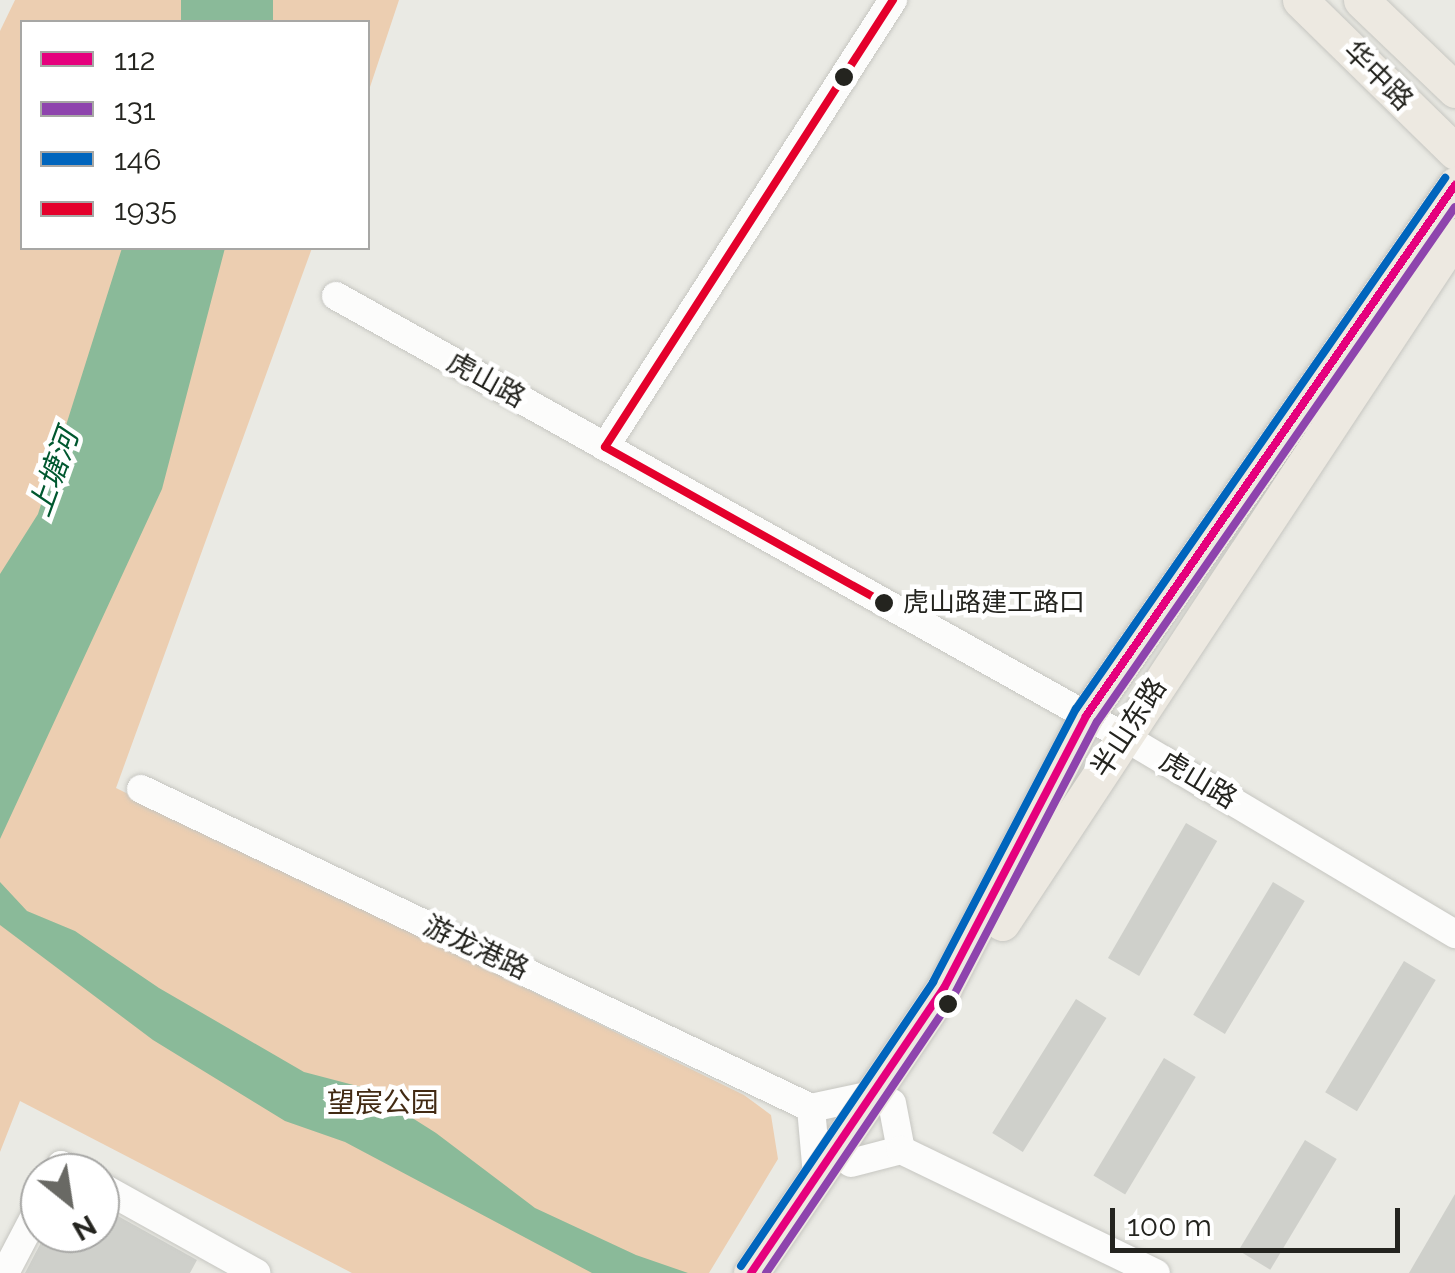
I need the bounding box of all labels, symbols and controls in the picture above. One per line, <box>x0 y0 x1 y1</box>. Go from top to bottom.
legend <box>20 20 370 250</box>
street label: 华中路 <box>1336 34 1420 118</box>
text: 112 <box>114 42 155 77</box>
unlabelled marker <box>834 67 854 87</box>
text: 131 <box>114 92 156 127</box>
text: 146 <box>114 142 161 177</box>
text: 1935 <box>114 192 177 227</box>
street label: 虎山路 <box>441 345 531 415</box>
water label: 上塘河 <box>22 425 86 521</box>
place label: 虎山路建工路口 <box>903 587 1085 619</box>
marker: 虎山路建工路口 <box>874 593 894 613</box>
street label: 半山东路 <box>1084 672 1174 784</box>
street label: 虎山路 <box>1153 744 1243 816</box>
street label: 游龙港路 <box>418 909 534 987</box>
unlabelled marker <box>938 994 958 1014</box>
park label: 望宸公园 <box>327 1086 439 1120</box>
north arrow <box>20 1153 120 1253</box>
scale bar <box>1115 1188 1405 1250</box>
text: N <box>67 1208 102 1247</box>
text: 100 m <box>1127 1208 1212 1243</box>

